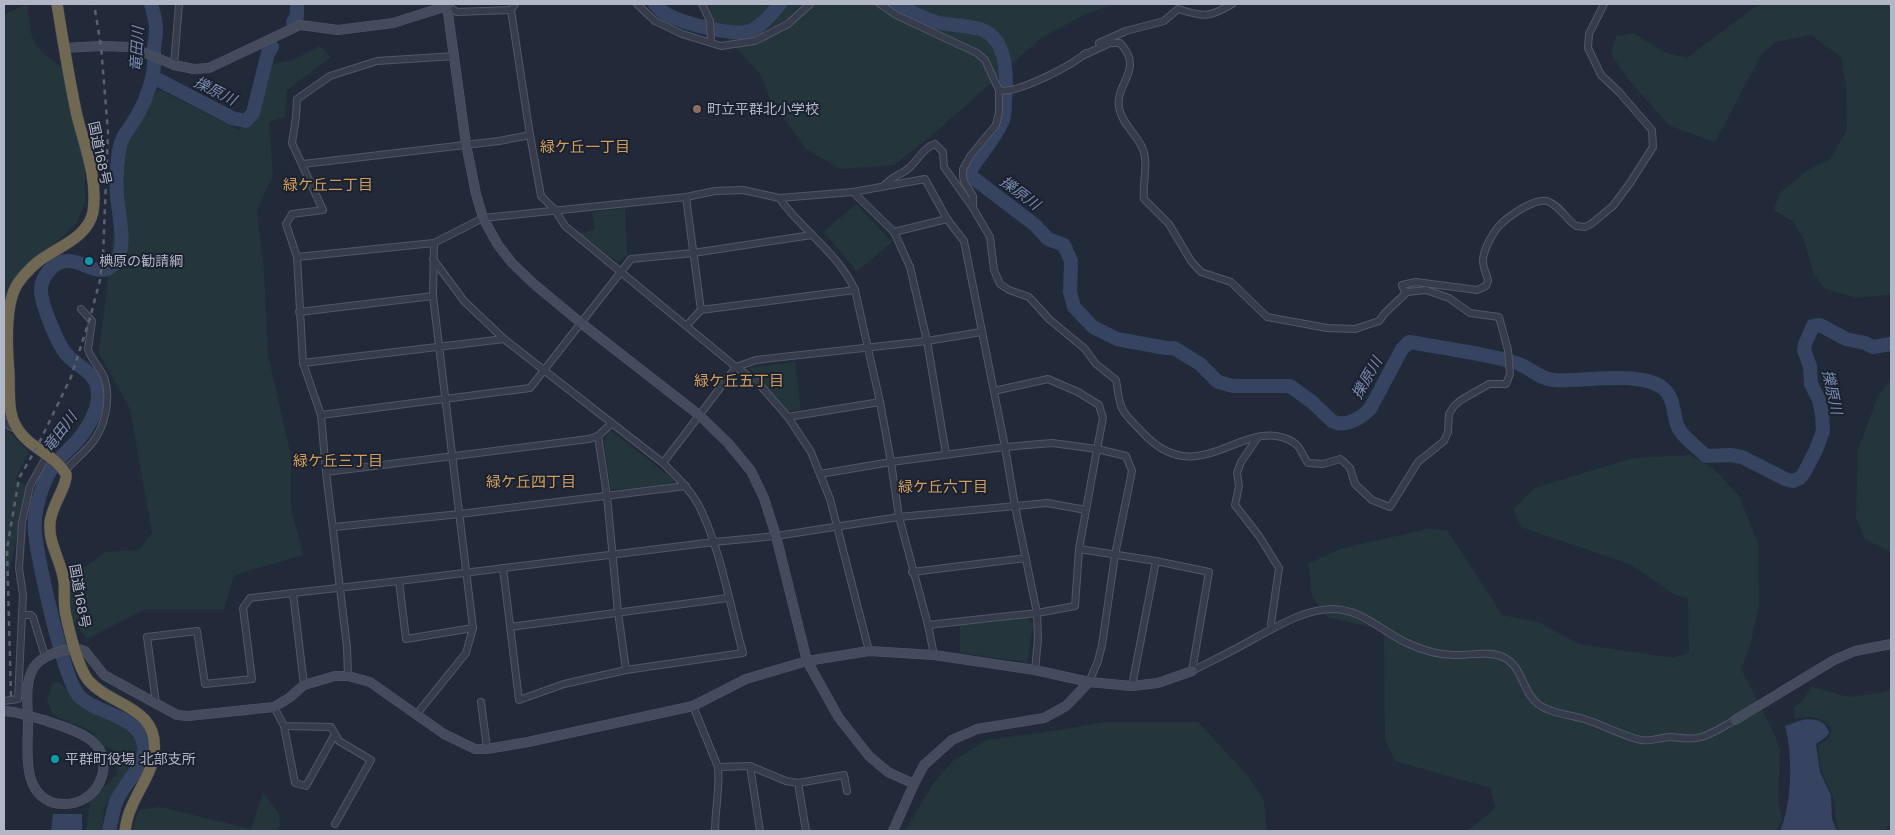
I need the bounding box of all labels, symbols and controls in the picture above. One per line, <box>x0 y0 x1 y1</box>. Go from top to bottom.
water label: 竜田川 <box>127 24 147 72</box>
water label: 擽原川 <box>191 73 241 110</box>
place label: 町立平群北小学校 <box>707 101 819 117</box>
marker: 町立平群北小学校 <box>691 103 703 115</box>
street label: 国道168号 <box>85 120 115 186</box>
district label: 緑ケ丘一丁目 <box>540 138 630 156</box>
water label: 擽原川 <box>997 172 1045 215</box>
district label: 緑ケ丘二丁目 <box>283 176 373 194</box>
place label: 椣原の勧請綱 <box>99 253 183 269</box>
marker: 椣原の勧請綱 <box>83 255 95 267</box>
water label: 擽原川 <box>1348 352 1387 402</box>
water label: 擽原川 <box>1819 368 1846 418</box>
district label: 緑ケ丘五丁目 <box>694 372 784 390</box>
water label: 竜田川 <box>39 407 82 455</box>
district label: 緑ケ丘三丁目 <box>293 452 383 470</box>
district label: 緑ケ丘四丁目 <box>486 473 576 491</box>
district label: 緑ケ丘六丁目 <box>898 478 988 496</box>
street label: 国道168号 <box>67 563 93 629</box>
place label: 平群町役場 北部支所 <box>65 751 196 767</box>
marker: 平群町役場 北部支所 <box>49 753 61 765</box>

